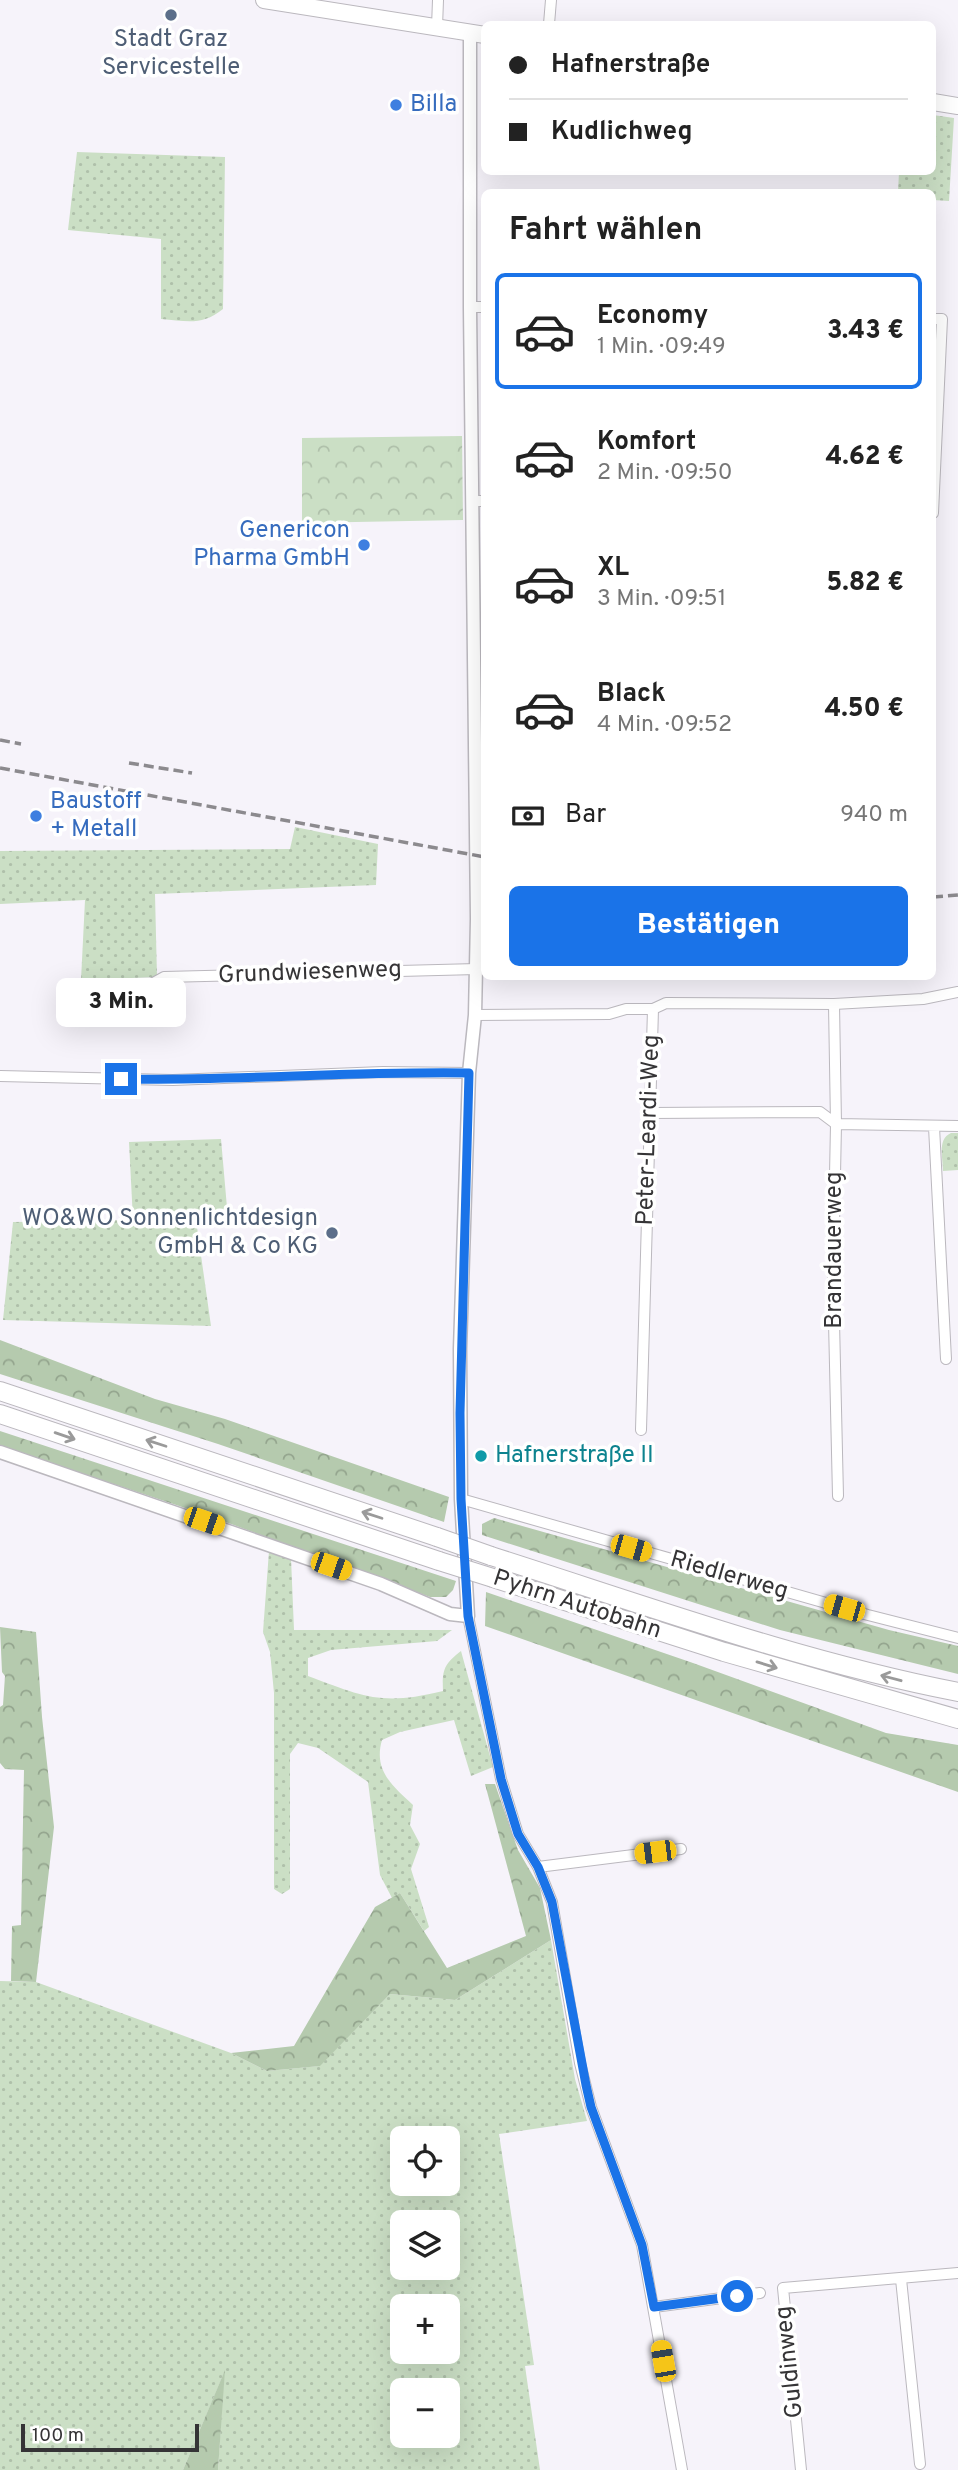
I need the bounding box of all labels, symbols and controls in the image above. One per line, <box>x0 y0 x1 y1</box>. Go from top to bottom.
marker: Stadt Graz Servicestelle <box>163 7 179 23</box>
place label: Stadt Graz Servicestelle <box>102 25 240 83</box>
text: Hafnerstraße <box>551 49 710 82</box>
place label: Billa <box>410 90 457 120</box>
marker: Billa <box>388 97 404 113</box>
text: Kudlichweg <box>551 116 693 149</box>
text: Fahrt wählen <box>509 211 702 251</box>
icon: car <box>513 300 576 363</box>
text: Economy <box>597 300 708 333</box>
text: 3.43 € <box>827 315 904 348</box>
text: 1 Min. · 09:49 <box>597 333 726 362</box>
icon: car <box>513 426 576 489</box>
text: Komfort <box>597 426 696 459</box>
text: 4.62 € <box>825 441 904 474</box>
text: 2 Min. · 09:50 <box>597 459 733 488</box>
place label: Genericon Pharma GmbH <box>193 516 350 574</box>
marker: Genericon Pharma GmbH <box>356 537 372 553</box>
icon: car <box>513 552 576 615</box>
text: XL <box>597 552 629 585</box>
text: 5.82 € <box>827 567 904 600</box>
text: 3 Min. · 09:51 <box>597 585 726 614</box>
icon: car <box>513 678 576 741</box>
text: Black <box>597 678 666 711</box>
text: 4.50 € <box>824 693 904 726</box>
text: 4 Min. · 09:52 <box>597 711 732 740</box>
place label: Baustoff + Metall <box>50 787 142 845</box>
icon: cash <box>509 797 547 835</box>
text: Bar <box>565 799 606 832</box>
text: 940 m <box>840 801 908 830</box>
marker: Baustoff + Metall <box>28 808 44 824</box>
button: Bestätigen <box>509 886 908 966</box>
street label: Grundwiesenweg <box>218 955 402 991</box>
callout: 3 Min. <box>56 978 186 1026</box>
text: 3 Min. <box>89 988 153 1017</box>
street label: Peter-Leardi-Weg <box>631 1034 667 1226</box>
route end <box>105 1063 137 1095</box>
street label: Brandauerweg <box>820 1171 850 1329</box>
place label: WO&WO Sonnenlichtdesign GmbH & Co KG <box>22 1204 318 1262</box>
marker: WO&WO Sonnenlichtdesign GmbH & Co KG <box>324 1225 340 1241</box>
one-way arrow <box>53 1431 75 1443</box>
one-way arrow <box>146 1436 168 1448</box>
place label: Hafnerstraße II <box>495 1441 654 1471</box>
marker: Hafnerstraße II <box>473 1448 489 1464</box>
car <box>181 1504 228 1538</box>
one-way arrow <box>362 1508 384 1520</box>
car <box>608 1532 655 1564</box>
street label: Riedlerweg <box>666 1545 792 1607</box>
car <box>308 1549 355 1583</box>
street label: Pyhrn Autobahn <box>489 1564 665 1646</box>
car <box>821 1592 868 1624</box>
one-way arrow <box>756 1659 778 1672</box>
one-way arrow <box>880 1671 903 1684</box>
car <box>633 1839 678 1865</box>
map controls <box>390 2126 460 2448</box>
button: locate <box>390 2126 460 2196</box>
button: layers <box>390 2210 460 2280</box>
route start <box>721 2280 753 2312</box>
button: + <box>390 2294 460 2364</box>
street label: Guldinweg <box>769 2304 811 2420</box>
car <box>650 2338 677 2384</box>
button: − <box>390 2378 460 2448</box>
scale bar <box>21 2421 200 2453</box>
text: 100 m <box>32 2424 84 2448</box>

